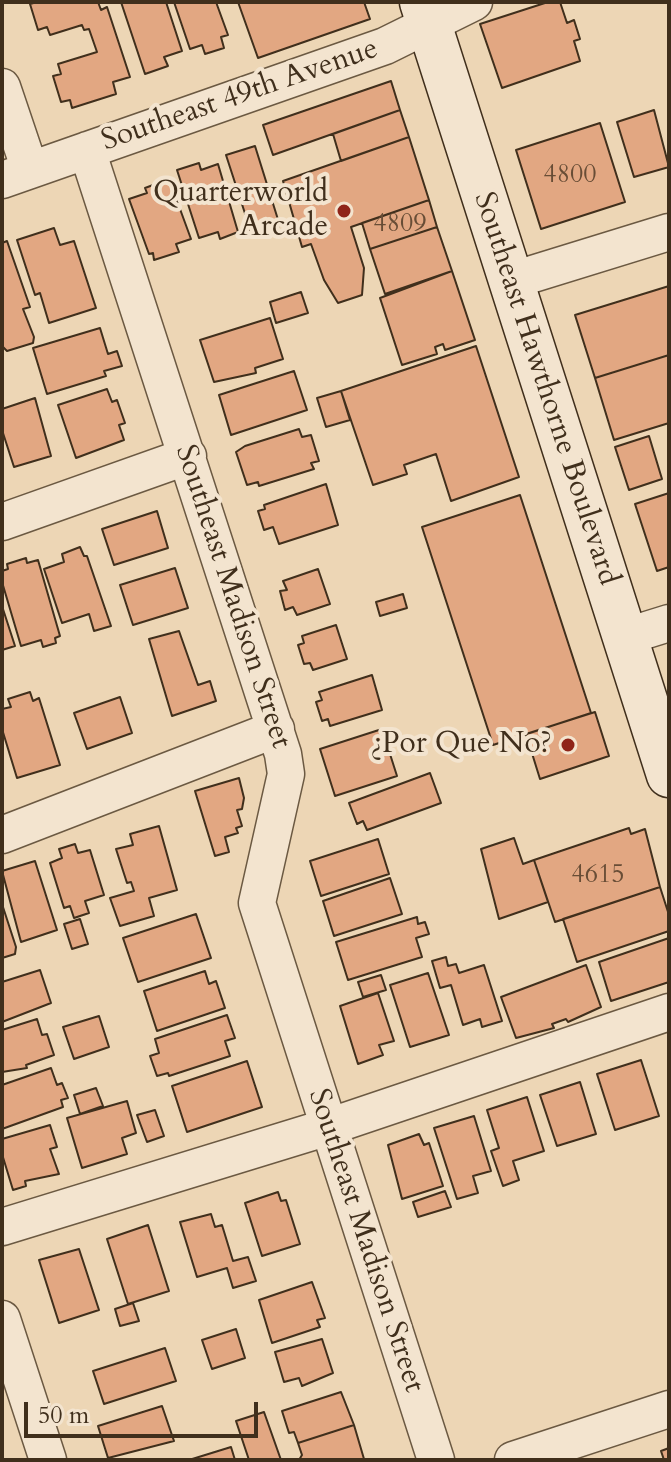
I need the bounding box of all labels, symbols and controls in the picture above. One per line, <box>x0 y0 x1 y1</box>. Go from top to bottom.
street label: Southeast 49th Avenue <box>97 32 383 160</box>
house number: 4800 <box>543 160 597 192</box>
place label: Quarterworld Arcade <box>153 176 328 246</box>
street label: Southeast Hawthorne Boulevard <box>464 188 626 590</box>
marker: Quarterworld Arcade <box>335 202 353 220</box>
house number: 4809 <box>373 209 427 241</box>
street label: Southeast Madison Street <box>166 441 298 753</box>
place label: ¿Por Que No? <box>370 727 552 763</box>
marker: ¿Por Que No? <box>559 736 577 754</box>
house number: 4615 <box>571 860 625 892</box>
street label: Southeast Madison Street <box>299 1085 431 1397</box>
scale bar <box>28 1386 262 1436</box>
text: 50 m <box>38 1399 89 1432</box>

